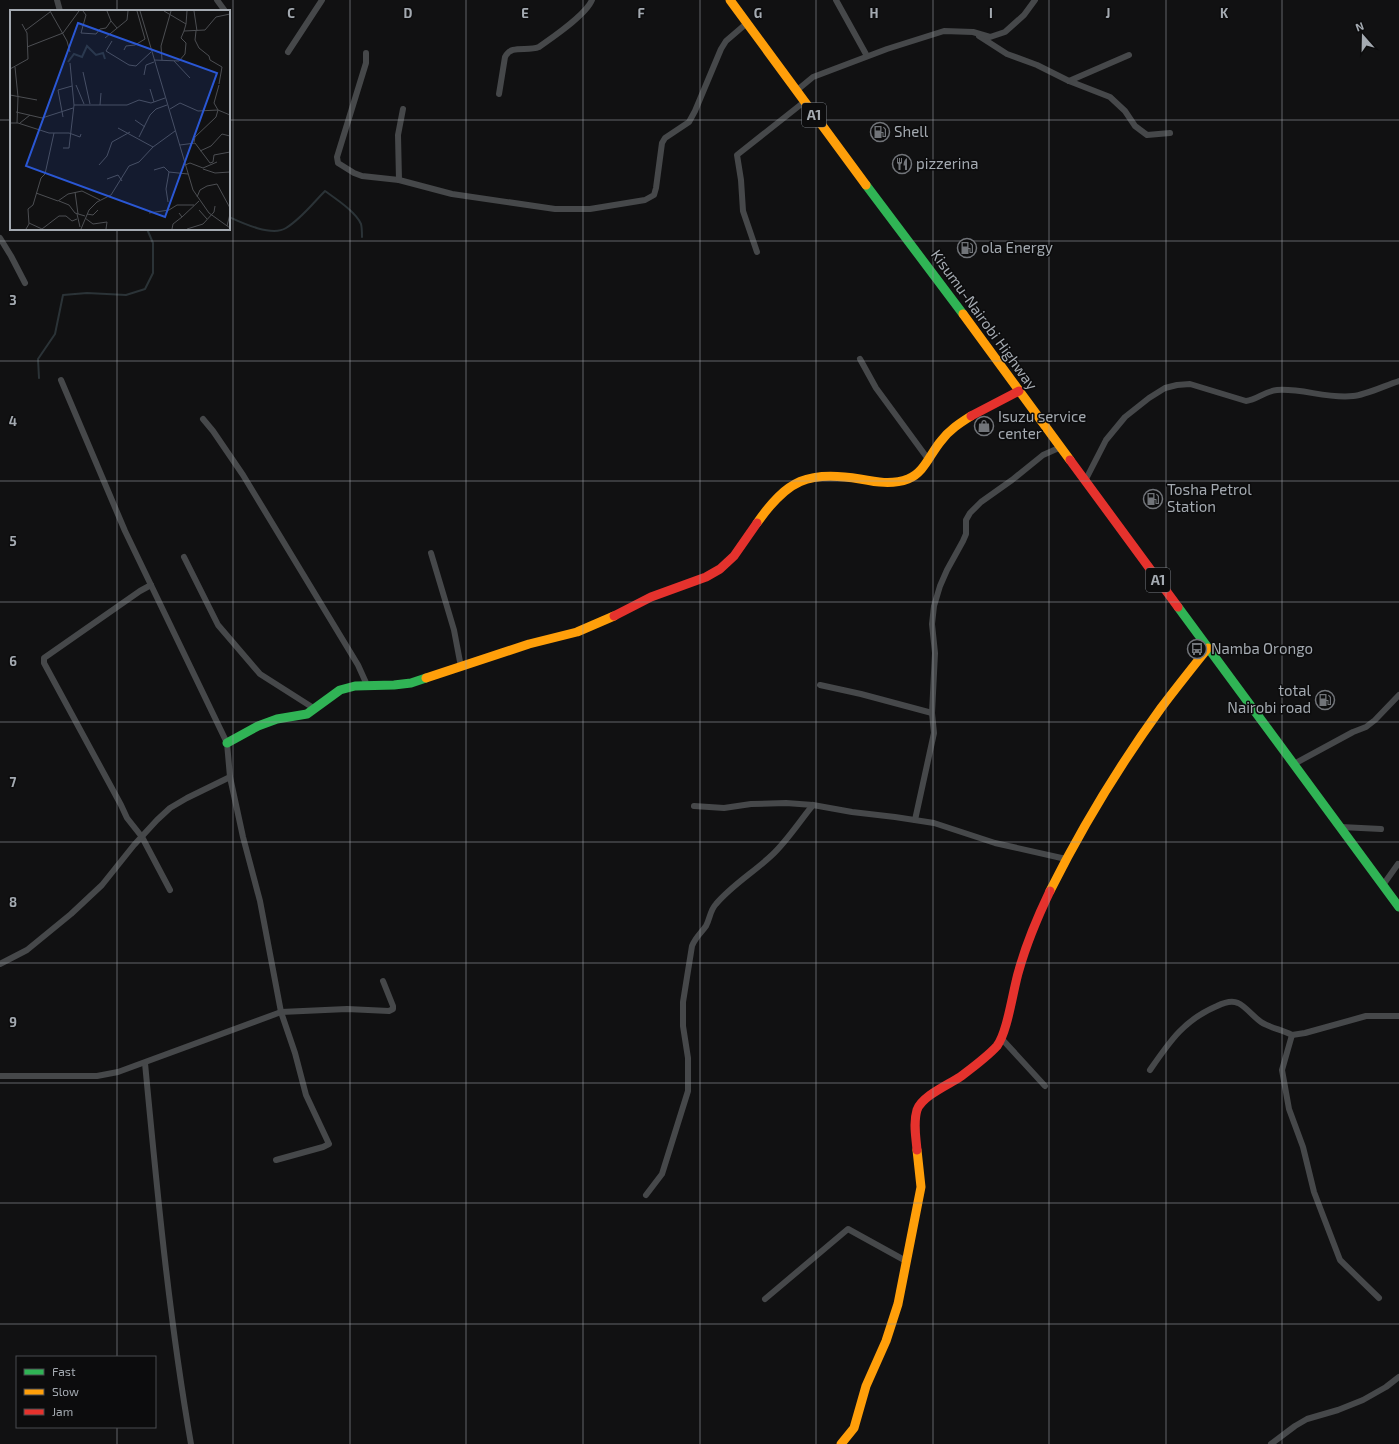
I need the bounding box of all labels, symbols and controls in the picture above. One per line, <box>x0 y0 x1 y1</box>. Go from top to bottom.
text: C <box>287 5 295 21</box>
text: D <box>404 5 413 21</box>
text: E <box>521 5 529 21</box>
text: F <box>637 5 645 21</box>
text: G <box>754 5 762 21</box>
text: H <box>870 5 879 21</box>
text: I <box>989 5 993 21</box>
text: J <box>1106 5 1110 21</box>
text: K <box>1220 5 1229 21</box>
inset map <box>10 10 230 230</box>
north arrow <box>1343 16 1383 56</box>
text: N <box>1353 19 1365 34</box>
road number: A1 <box>802 103 826 127</box>
fuel station icon: Shell <box>869 121 891 143</box>
place label: Shell <box>894 122 929 140</box>
restaurant icon: pizzerina <box>891 153 913 175</box>
place label: pizzerina <box>916 154 978 172</box>
fuel station icon: ola Energy <box>956 237 978 259</box>
place label: ola Energy <box>981 238 1053 256</box>
street label: Kisumu-Nairobi Highway <box>928 246 1042 393</box>
text: 3 <box>9 292 17 308</box>
place label: Isuzu service center <box>998 407 1086 442</box>
text: 4 <box>9 413 17 429</box>
shop icon: Isuzu service center <box>973 415 995 437</box>
place label: Tosha Petrol Station <box>1167 480 1252 515</box>
fuel station icon: Tosha Petrol Station <box>1142 488 1164 510</box>
text: 5 <box>9 533 17 549</box>
road number: A1 <box>1146 568 1170 592</box>
bus stop icon: Namba Orongo <box>1186 638 1208 660</box>
place label: Namba Orongo <box>1211 639 1313 657</box>
text: 6 <box>9 653 17 669</box>
place label: total Nairobi road <box>1227 681 1312 716</box>
fuel station icon: total Nairobi road <box>1314 689 1336 711</box>
text: 7 <box>10 774 17 790</box>
text: 8 <box>9 894 17 910</box>
text: 9 <box>9 1014 17 1030</box>
legend <box>16 1356 156 1428</box>
text: Fast <box>52 1364 76 1378</box>
text: Slow <box>52 1384 79 1398</box>
text: Jam <box>52 1404 73 1418</box>

